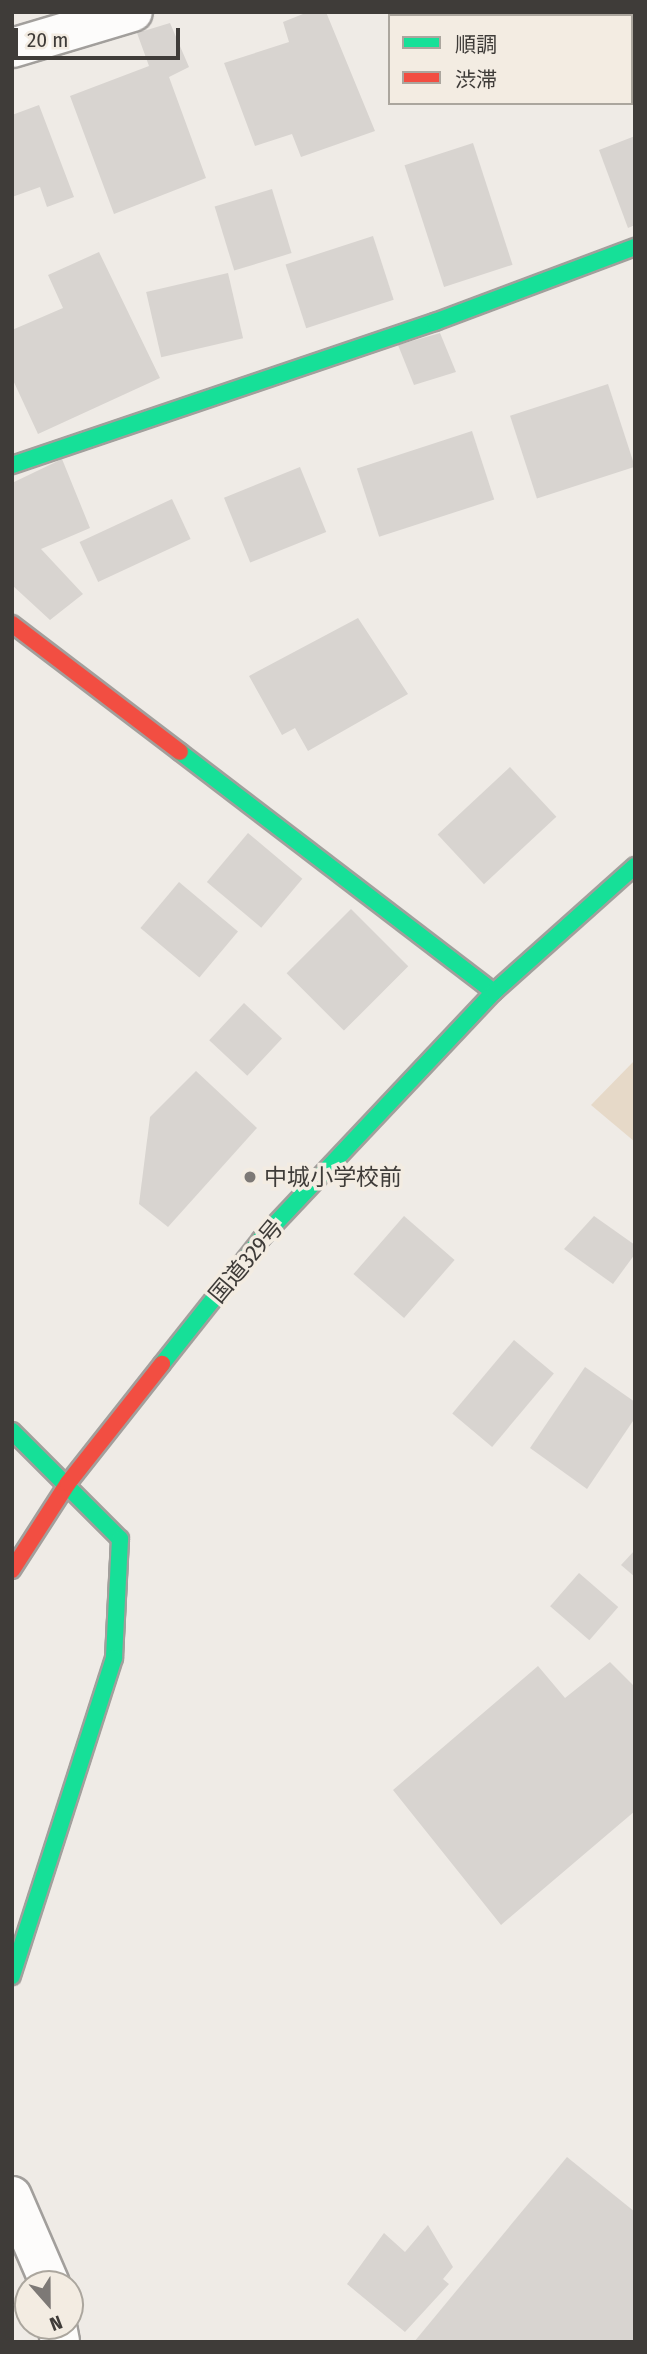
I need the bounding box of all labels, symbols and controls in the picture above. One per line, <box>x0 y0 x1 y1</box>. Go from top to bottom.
scale bar <box>18 14 184 58</box>
legend <box>388 14 633 105</box>
text: 20 m <box>27 27 68 53</box>
text: 順調 <box>455 32 497 58</box>
text: 渋滞 <box>455 67 497 93</box>
place label: 中城小学校前 <box>264 1163 402 1191</box>
marker: 中城小学校前 <box>242 1169 258 1185</box>
street label: 国道329号 <box>203 1214 289 1308</box>
north arrow <box>14 2270 84 2340</box>
text: N <box>47 2310 65 2336</box>

